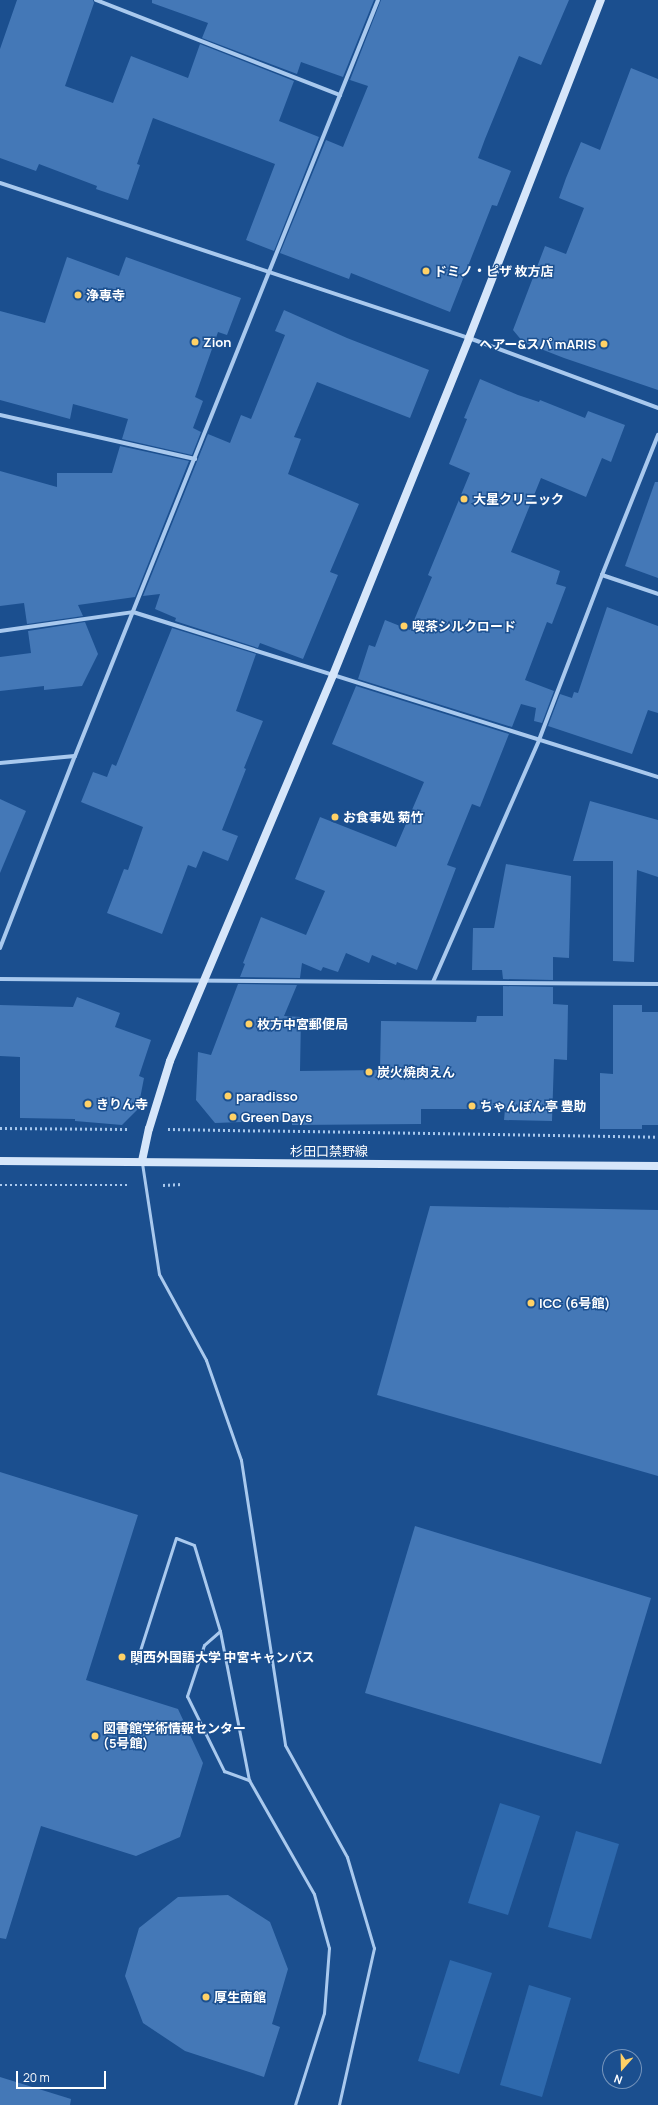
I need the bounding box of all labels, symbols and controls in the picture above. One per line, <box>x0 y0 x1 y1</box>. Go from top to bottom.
place label: ドミノ・ピザ 枚方店 <box>434 263 554 279</box>
marker: ドミノ・ピザ 枚方店 <box>421 266 431 276</box>
place label: 浄専寺 <box>86 287 125 303</box>
marker: 浄専寺 <box>73 290 83 300</box>
place label: Zion <box>203 334 231 350</box>
place label: ヘアー&スパ mARIS <box>479 336 596 352</box>
marker: Zion <box>190 337 200 347</box>
marker: ヘアー&スパ mARIS <box>599 339 609 349</box>
place label: 大星クリニック <box>473 491 564 507</box>
marker: 大星クリニック <box>458 493 470 505</box>
place label: 喫茶シルクロード <box>412 618 516 634</box>
marker: 喫茶シルクロード <box>399 621 409 631</box>
place label: お食事処 菊竹 <box>343 809 424 825</box>
marker: お食事処 菊竹 <box>330 812 340 822</box>
place label: 枚方中宮郵便局 <box>257 1016 348 1032</box>
marker: 枚方中宮郵便局 <box>244 1019 254 1029</box>
place label: 炭火焼肉えん <box>377 1064 455 1080</box>
marker: 炭火焼肉えん <box>364 1067 374 1077</box>
place label: paradisso <box>236 1088 298 1104</box>
marker: paradisso <box>223 1091 233 1101</box>
place label: きりん寺 <box>96 1096 148 1112</box>
place label: ちゃんぽん亭 豊助 <box>480 1098 587 1114</box>
marker: きりん寺 <box>83 1099 93 1109</box>
marker: ちゃんぽん亭 豊助 <box>467 1101 477 1111</box>
place label: Green Days <box>241 1109 312 1125</box>
marker: Green Days <box>228 1112 238 1122</box>
street label: 杉田口禁野線 <box>290 1143 368 1159</box>
place label: ICC (6号館) <box>539 1295 610 1311</box>
marker: ICC (6号館) <box>526 1298 536 1308</box>
place label: 関西外国語大学 中宮キャンパス <box>130 1649 315 1665</box>
marker: 関西外国語大学 中宮キャンパス <box>117 1652 127 1662</box>
place label: 図書館学術情報センター (5号館) <box>103 1721 246 1752</box>
marker: 図書館学術情報センター (5号館) <box>90 1731 100 1741</box>
place label: 厚生南館 <box>214 1989 266 2005</box>
marker: 厚生南館 <box>201 1992 211 2002</box>
north arrow <box>602 2049 642 2089</box>
scale bar <box>18 2063 108 2089</box>
text: 20 m <box>23 2069 50 2086</box>
text: N <box>612 2071 624 2088</box>

